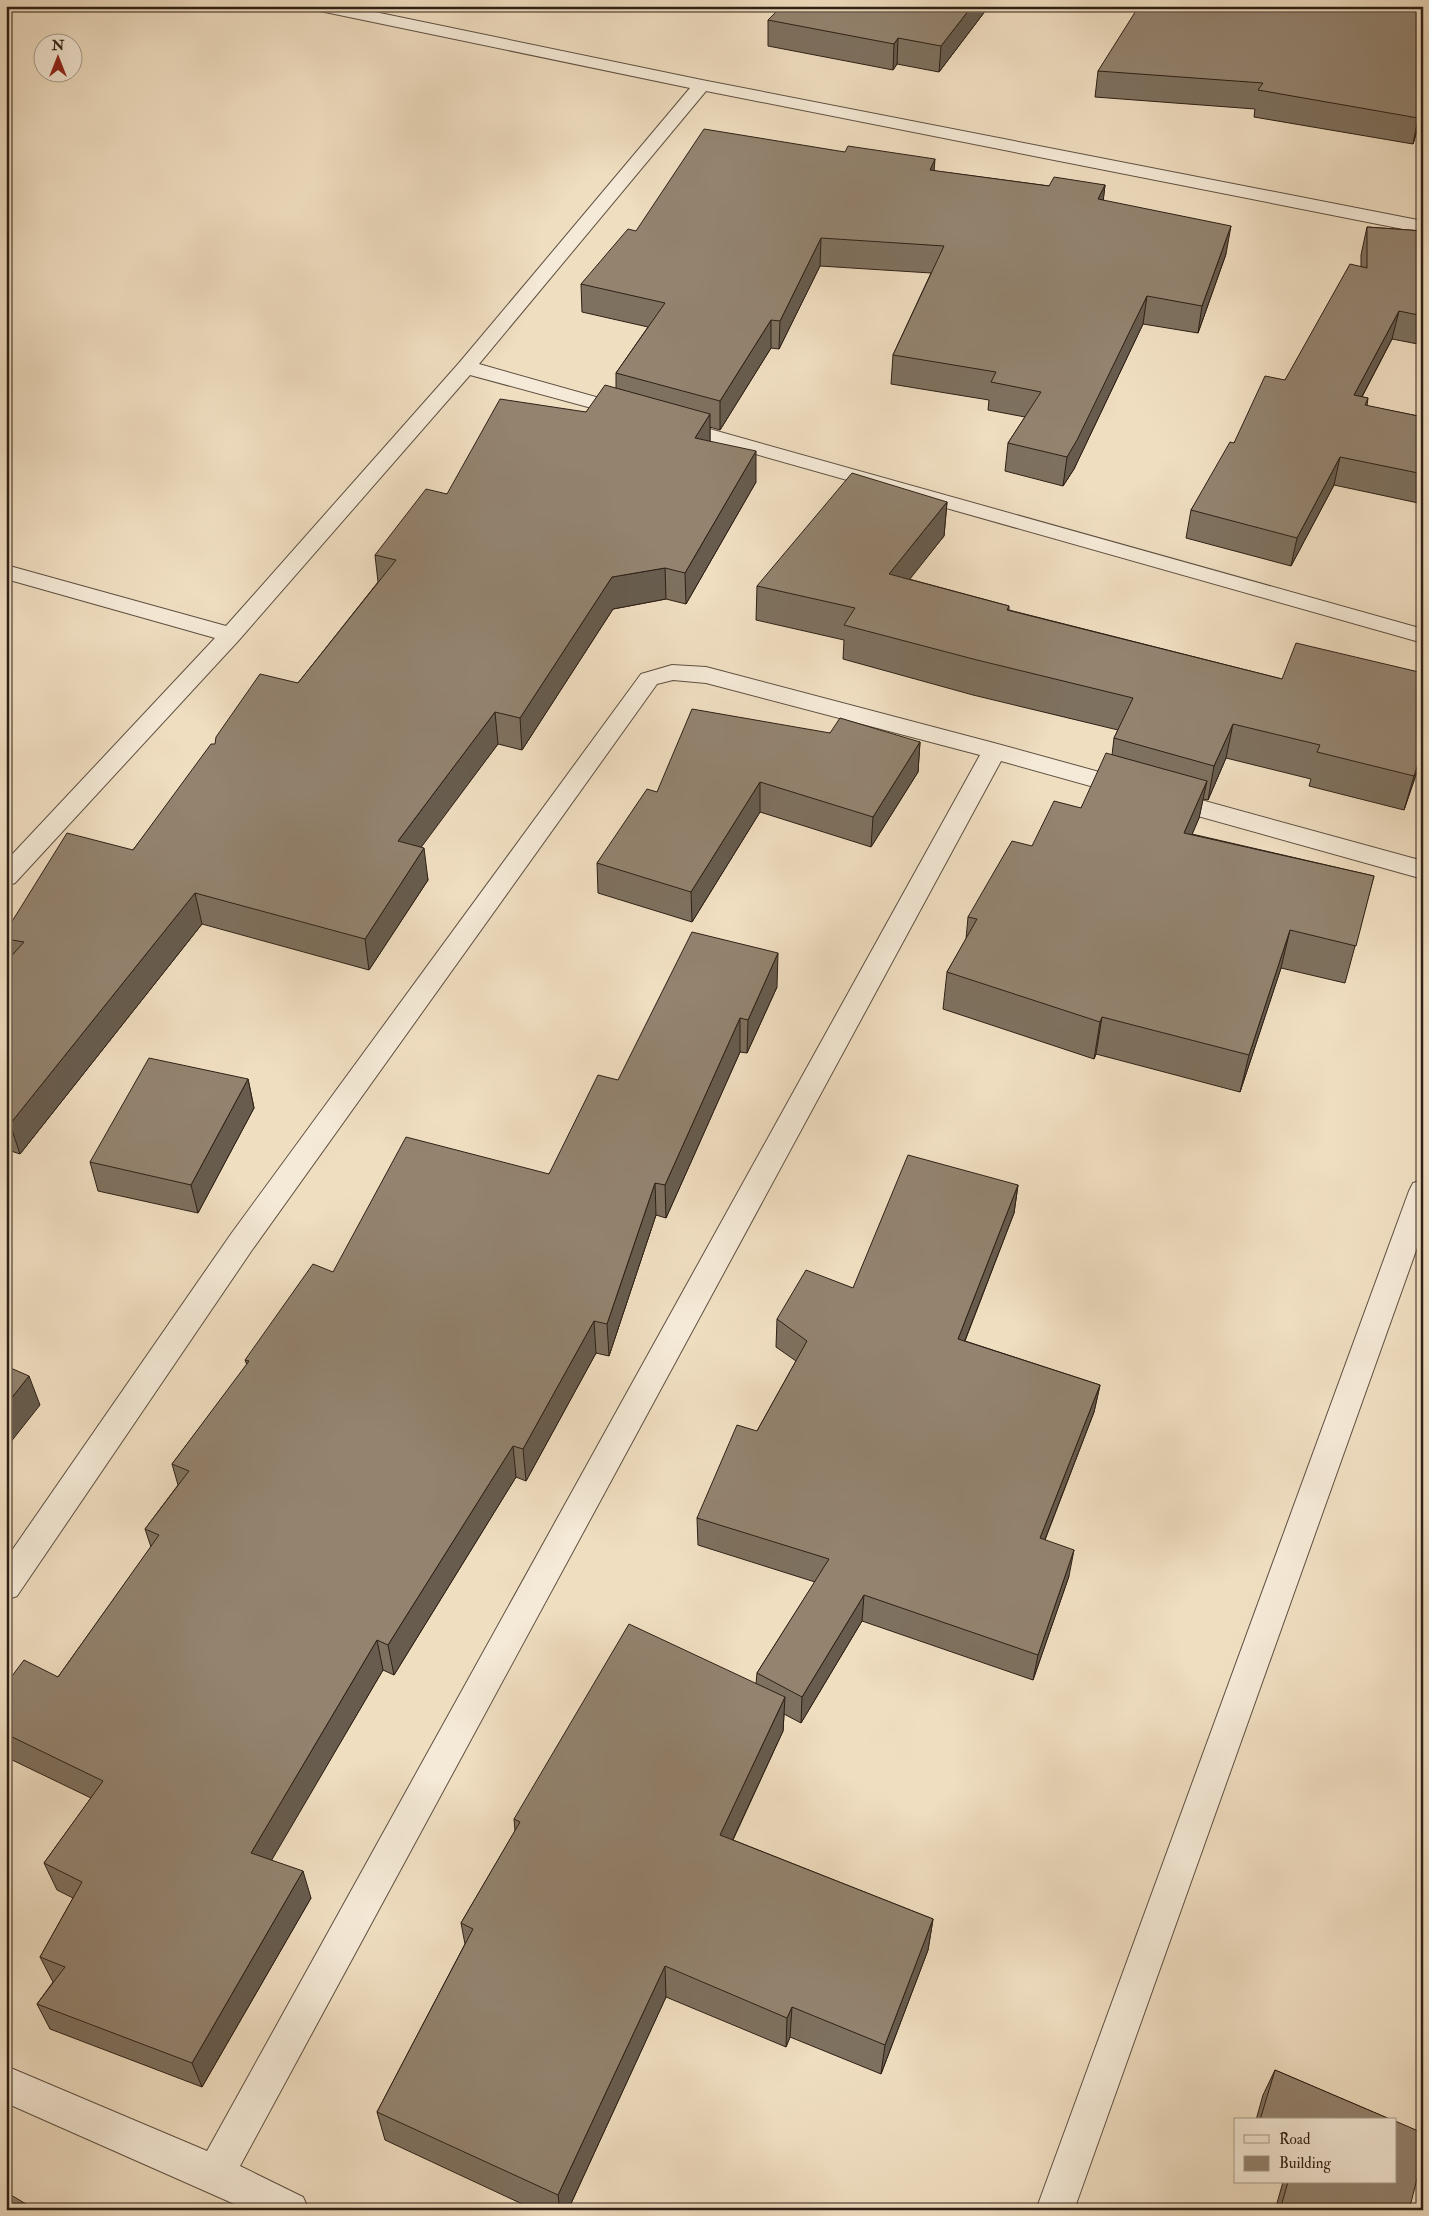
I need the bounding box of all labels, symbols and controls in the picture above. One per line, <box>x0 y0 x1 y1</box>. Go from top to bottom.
north arrow <box>32 32 82 82</box>
text: N <box>51 37 65 54</box>
legend <box>1234 2118 1396 2184</box>
text: Road <box>1279 2130 1311 2149</box>
text: Building <box>1279 2154 1331 2173</box>

